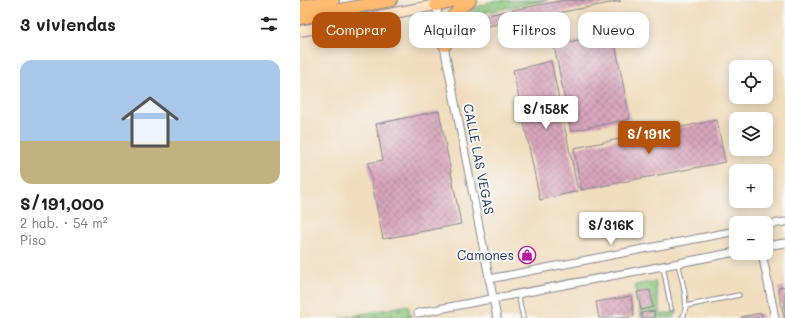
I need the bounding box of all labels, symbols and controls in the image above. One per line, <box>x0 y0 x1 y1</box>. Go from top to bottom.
chip: Comprar <box>312 12 401 48</box>
chip: Alquilar <box>409 12 490 48</box>
chip: Filtros <box>498 12 570 48</box>
chip: Nuevo <box>578 12 649 48</box>
text: 3 viviendas <box>20 13 116 35</box>
icon: filters <box>258 13 280 35</box>
map controls <box>729 60 773 260</box>
button: locate <box>729 60 773 104</box>
icon: home <box>114 86 186 158</box>
pin: S/158K <box>513 96 579 130</box>
text: S/158K <box>523 100 569 117</box>
street label: CALLE LAS VEGAS <box>460 102 499 216</box>
button: layers <box>729 112 773 156</box>
pin: S/191K <box>616 121 682 155</box>
text: S/191K <box>627 125 671 142</box>
button: + <box>729 164 773 208</box>
text: S/191,000 <box>20 192 104 214</box>
pin: S/316K <box>578 212 644 246</box>
text: 2 hab. · 54 m² <box>20 214 108 231</box>
text: S/316K <box>588 216 634 233</box>
button: − <box>729 216 773 260</box>
text: Piso <box>20 231 46 248</box>
shop icon: Camones <box>517 245 537 265</box>
place label: Camones <box>457 246 514 263</box>

